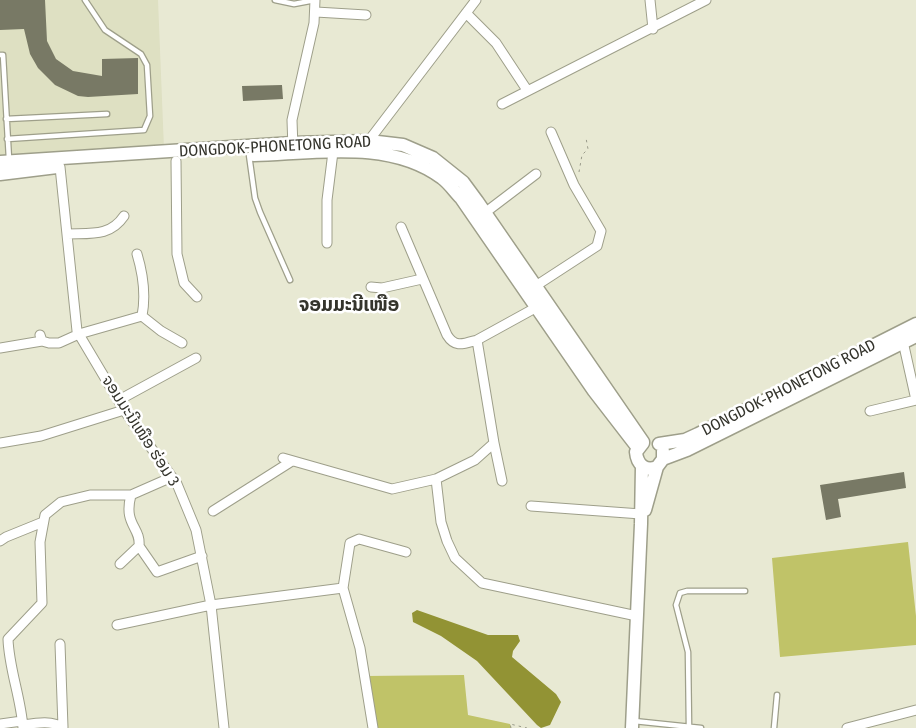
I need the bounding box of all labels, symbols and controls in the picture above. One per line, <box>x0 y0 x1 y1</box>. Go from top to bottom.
street label: DONGDOK-PHONETONG ROAD <box>178 132 372 162</box>
district label: ຈອມມະນີເໜືອ <box>299 295 399 317</box>
street label: DONGDOK-PHONETONG ROAD <box>699 336 879 440</box>
street label: ຈອມມະນີເໜືອ ຮ່ອມ 3 <box>97 372 183 490</box>

